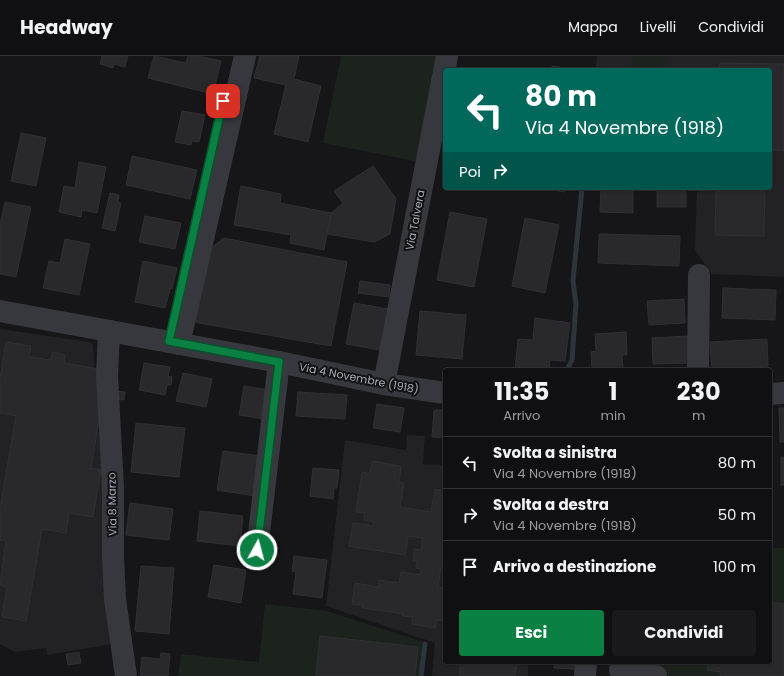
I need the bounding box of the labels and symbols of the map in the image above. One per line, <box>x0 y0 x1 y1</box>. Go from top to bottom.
pin <box>206 84 240 118</box>
street label: Via Talvera <box>401 188 429 252</box>
street label: Via 4 Novembre (1918) <box>298 359 420 397</box>
street label: Via 8 Marzo <box>103 472 121 536</box>
position arrow <box>236 529 278 571</box>

